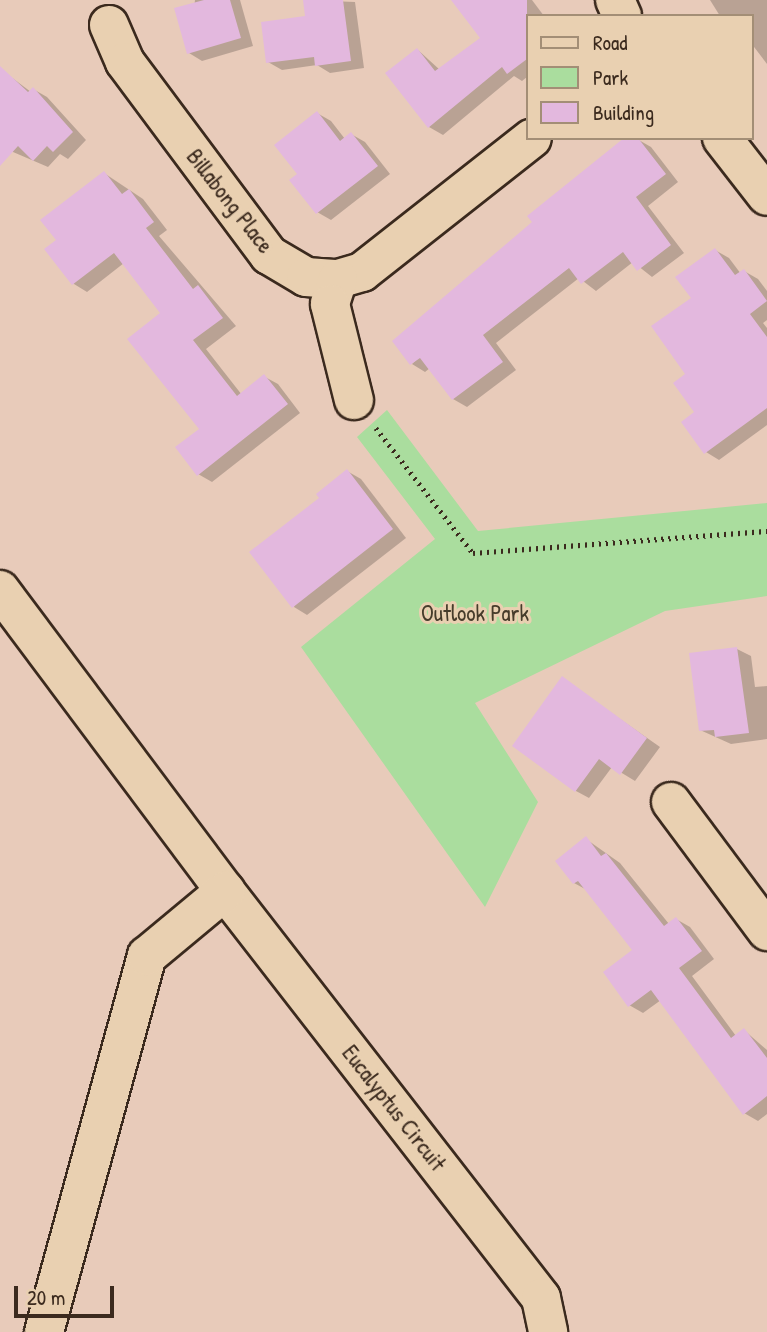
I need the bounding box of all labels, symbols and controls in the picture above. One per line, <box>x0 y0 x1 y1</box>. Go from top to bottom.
legend <box>526 14 753 140</box>
text: Road <box>593 28 627 57</box>
text: Park <box>593 63 628 92</box>
text: Building <box>593 98 654 127</box>
street label: Billabong Place <box>181 143 279 259</box>
park label: Outlook Park <box>421 599 529 627</box>
street label: Eucalyptus Circuit <box>336 1040 452 1176</box>
scale bar <box>18 1272 117 1316</box>
text: 20 m <box>27 1283 65 1312</box>

